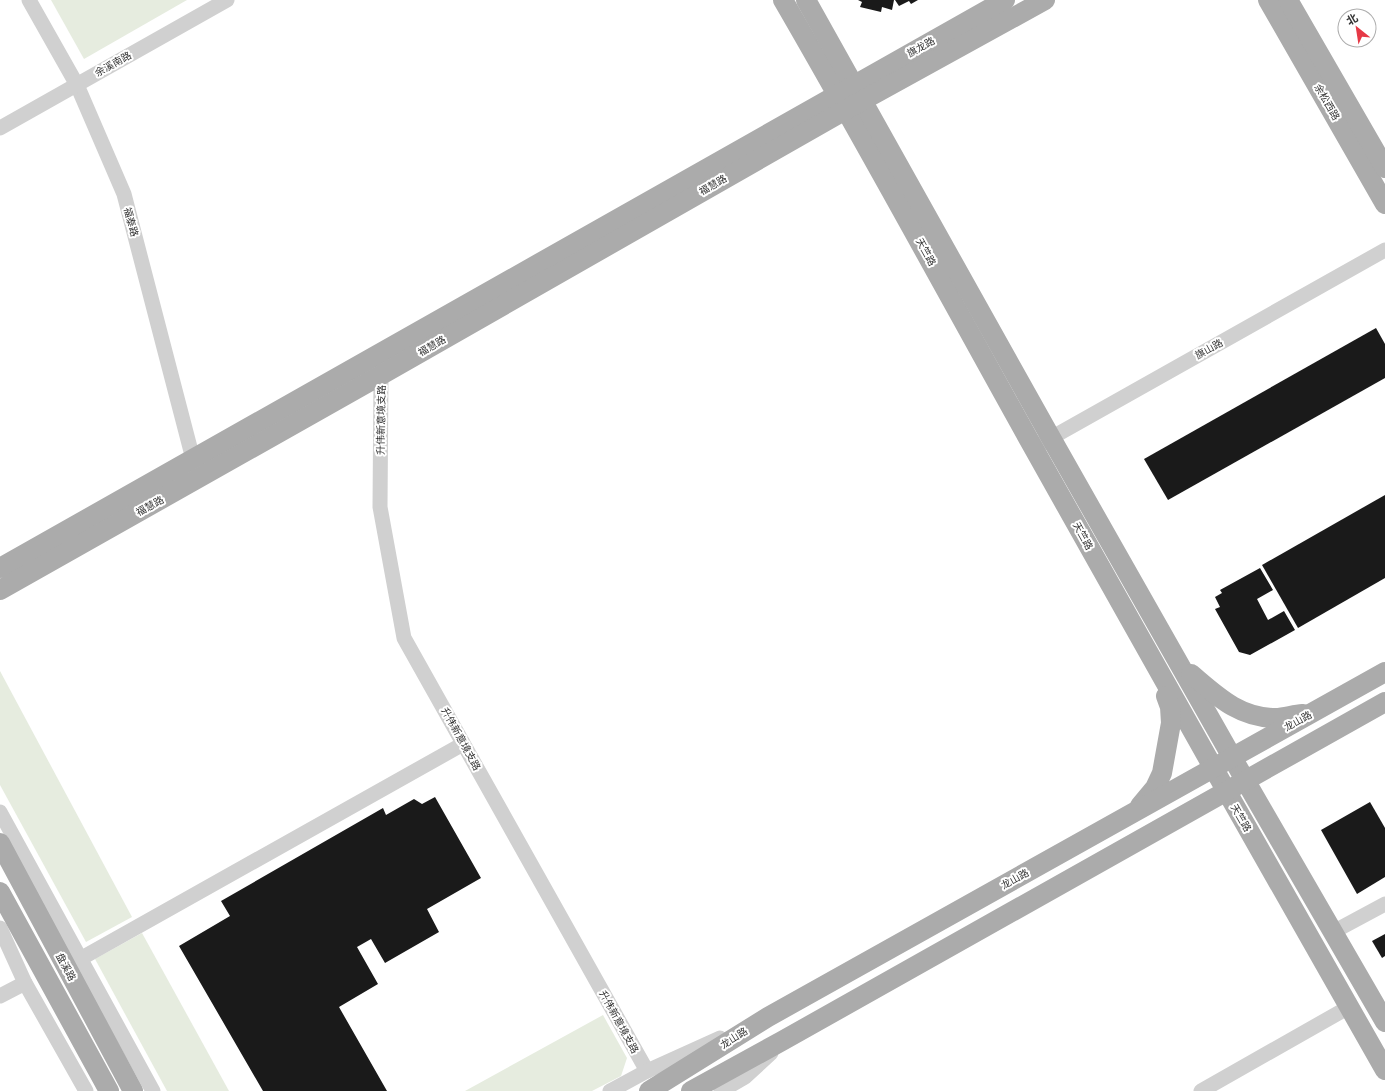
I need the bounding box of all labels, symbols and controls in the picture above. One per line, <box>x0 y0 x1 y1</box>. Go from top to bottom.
north arrow <box>1337 8 1377 48</box>
text: 北 <box>1344 11 1360 28</box>
street label: 旗龙路 <box>905 34 937 60</box>
street label: 余溪南路 <box>92 49 134 79</box>
street label: 余松西路 <box>1311 81 1343 123</box>
street label: 福慧路 <box>697 172 729 198</box>
street label: 福泰路 <box>121 206 141 238</box>
street label: 天竺路 <box>913 236 939 268</box>
street label: 福慧路 <box>416 333 448 359</box>
street label: 旗山路 <box>1193 336 1225 362</box>
street label: 升伟新意境支路 <box>374 385 388 455</box>
street label: 福慧路 <box>134 493 166 519</box>
street label: 天竺路 <box>1070 520 1096 552</box>
street label: 升伟新意境支路 <box>438 705 484 773</box>
street label: 龙山路 <box>1282 708 1314 734</box>
street label: 天竺路 <box>1228 802 1254 834</box>
street label: 龙山路 <box>999 866 1031 892</box>
street label: 盘溪路 <box>53 951 79 983</box>
street label: 升伟新意境支路 <box>596 988 642 1056</box>
street label: 龙山路 <box>718 1025 750 1051</box>

